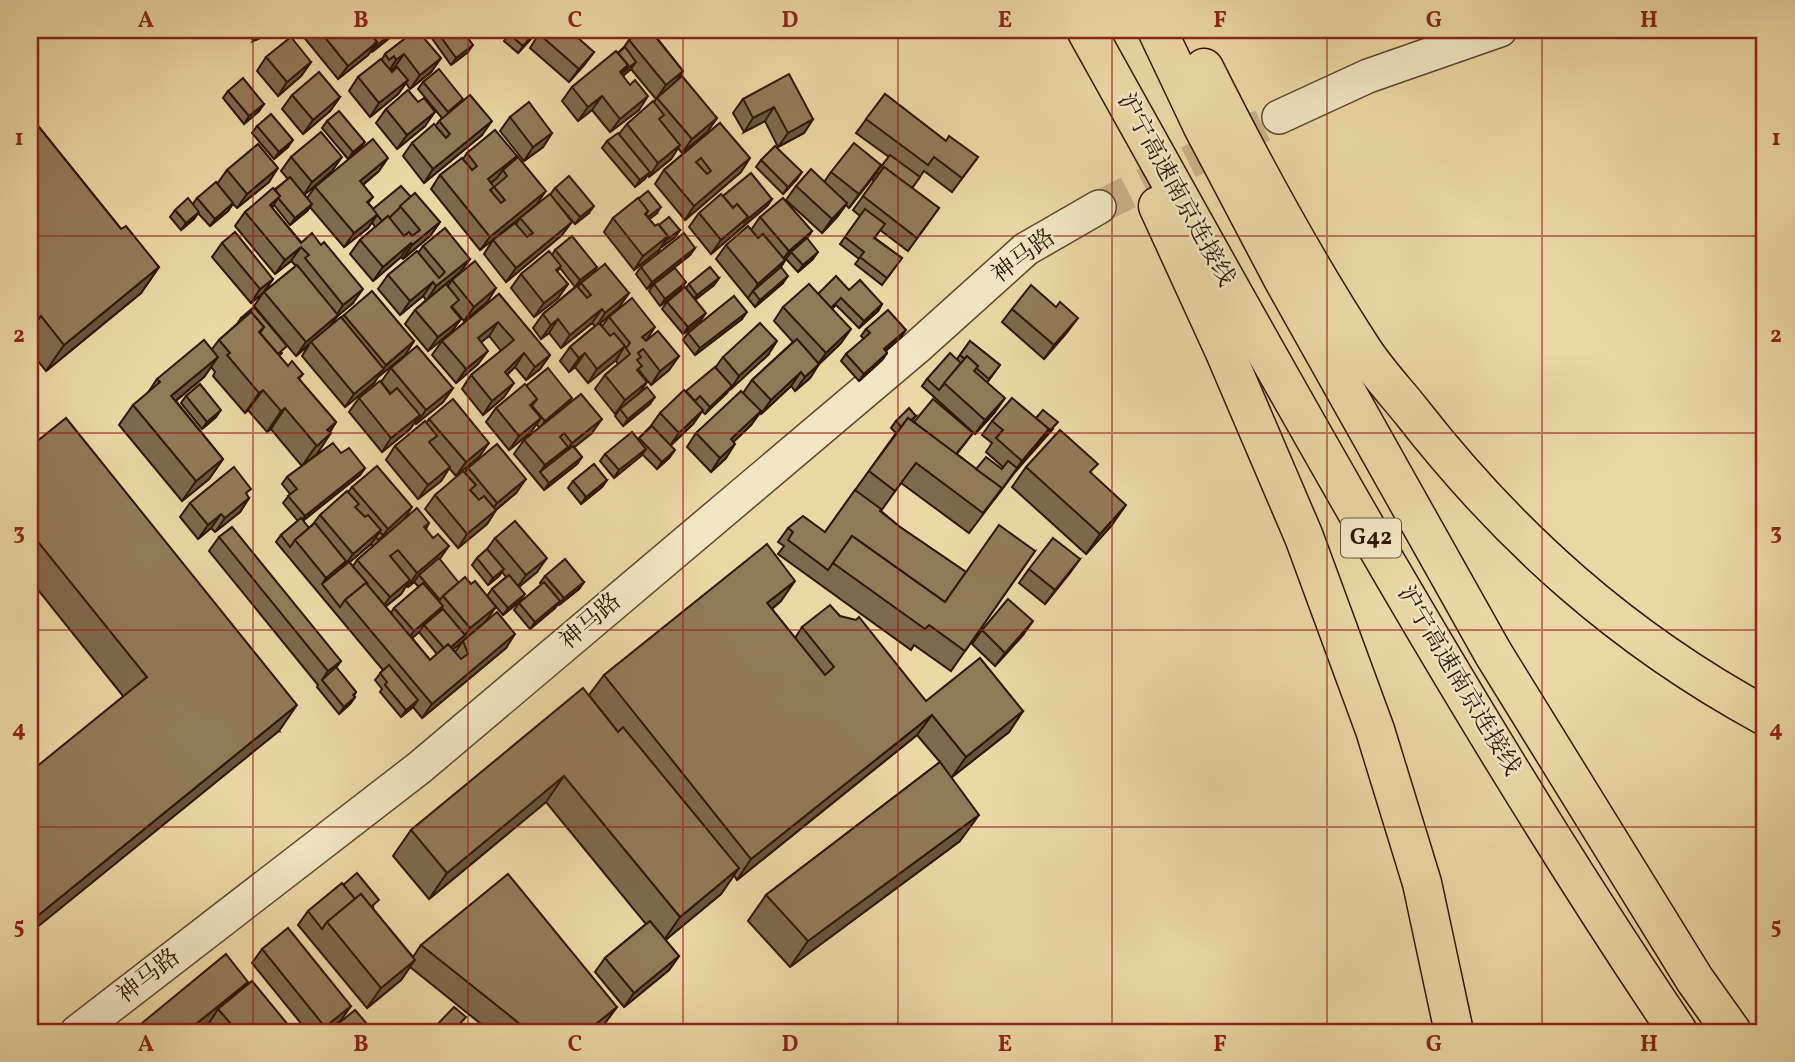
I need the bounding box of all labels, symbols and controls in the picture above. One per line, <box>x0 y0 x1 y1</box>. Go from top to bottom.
text: A <box>138 5 154 37</box>
text: B <box>353 5 369 37</box>
text: C <box>568 5 582 37</box>
text: D <box>782 5 799 37</box>
text: E <box>998 5 1012 37</box>
text: F <box>1213 5 1227 37</box>
text: G <box>1426 5 1442 37</box>
text: H <box>1640 5 1658 37</box>
street label: 沪宁高速南京连接线 <box>1108 87 1242 293</box>
text: 1 <box>14 123 24 155</box>
text: 1 <box>1771 123 1781 155</box>
street label: 神马路 <box>985 222 1063 292</box>
text: 2 <box>13 320 25 352</box>
text: 2 <box>1770 320 1782 352</box>
text: 3 <box>13 517 25 549</box>
text: 3 <box>1770 517 1782 549</box>
road number: G42 <box>1341 518 1401 558</box>
street label: 沪宁高速南京连接线 <box>1388 580 1528 782</box>
street label: 神马路 <box>553 586 629 658</box>
text: 4 <box>12 714 26 746</box>
text: 4 <box>1769 714 1783 746</box>
text: 5 <box>13 911 25 943</box>
text: 5 <box>1770 911 1782 943</box>
street label: 神马路 <box>110 941 188 1013</box>
text: A <box>138 1029 154 1061</box>
text: B <box>353 1029 369 1061</box>
text: C <box>568 1029 582 1061</box>
text: D <box>782 1029 799 1061</box>
text: E <box>998 1029 1012 1061</box>
text: F <box>1213 1029 1227 1061</box>
text: G <box>1426 1029 1442 1061</box>
text: H <box>1640 1029 1658 1061</box>

